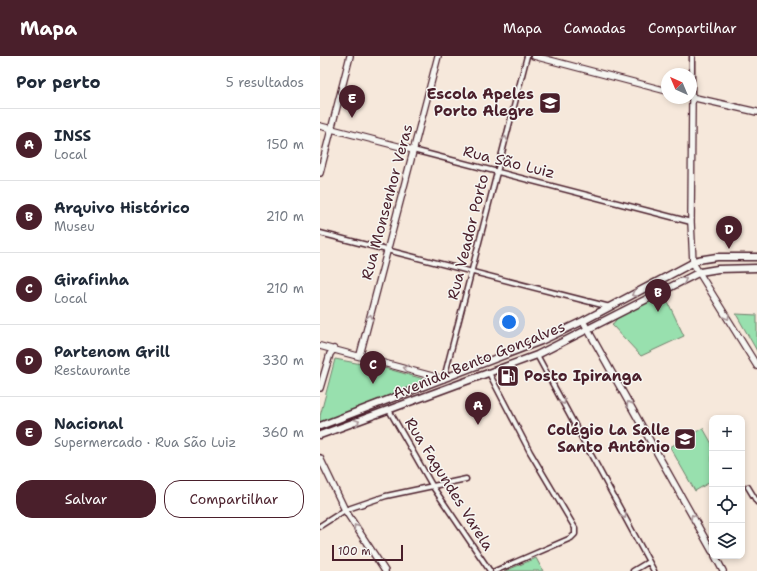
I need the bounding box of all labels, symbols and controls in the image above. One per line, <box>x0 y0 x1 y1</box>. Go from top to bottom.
text: Mapa <box>20 16 77 41</box>
text: Mapa <box>503 19 542 37</box>
text: Camadas <box>564 19 626 37</box>
text: Compartilhar <box>648 19 737 37</box>
north arrow <box>661 68 697 104</box>
text: Por perto <box>16 71 101 93</box>
text: 5 resultados <box>226 74 304 91</box>
place label: Escola Apeles Porto Alegre <box>426 84 534 121</box>
pin: E <box>339 85 365 118</box>
school or university icon: Escola Apeles Porto Alegre <box>537 90 563 116</box>
street label: Rua Monsenhor Veras <box>357 122 417 282</box>
text: INSS <box>54 126 91 146</box>
text: A <box>24 136 34 153</box>
text: 150 m <box>266 136 304 153</box>
one-way arrow <box>501 136 509 142</box>
street label: Rua São Luiz <box>461 141 557 183</box>
text: Local <box>54 146 87 163</box>
street label: Rua Veador Porto <box>443 172 493 302</box>
text: Arquivo Histórico <box>54 198 190 218</box>
text: B <box>25 208 33 225</box>
text: 210 m <box>266 208 304 225</box>
pin: D <box>716 216 742 249</box>
text: Museu <box>54 218 95 235</box>
text: Girafinha <box>54 270 129 290</box>
one-way arrow <box>680 277 687 285</box>
pin: B <box>645 279 671 312</box>
text: C <box>25 280 33 297</box>
text: 210 m <box>266 280 304 297</box>
one-way arrow <box>630 289 638 297</box>
text: Local <box>54 290 87 307</box>
your location <box>499 312 519 332</box>
one-way arrow <box>723 313 730 320</box>
one-way arrow <box>365 314 373 320</box>
street label: Avenida Bento Gonçalves <box>390 316 568 404</box>
text: Partenom Grill <box>54 342 170 362</box>
pin: C <box>360 351 386 384</box>
text: D <box>24 352 34 369</box>
text: 330 m <box>262 352 304 369</box>
text: Restaurante <box>54 362 131 379</box>
fuel station icon: Posto Ipiranga <box>495 363 521 389</box>
one-way arrow <box>402 364 409 372</box>
place label: Posto Ipiranga <box>524 366 643 386</box>
pin: A <box>465 392 491 425</box>
one-way arrow <box>558 397 565 405</box>
one-way arrow <box>626 401 633 408</box>
text: Nacional <box>54 414 123 434</box>
street label: Rua Fagundes Varela <box>400 414 498 555</box>
map controls <box>709 415 745 559</box>
button: + <box>709 415 745 451</box>
one-way arrow <box>353 418 360 426</box>
place label: Colégio La Salle Santo Antônio <box>547 420 670 457</box>
text: E <box>25 424 33 441</box>
text: 360 m <box>262 424 304 441</box>
school or university icon: Colégio La Salle Santo Antônio <box>672 426 698 452</box>
text: Supermercado · Rua São Luiz <box>54 434 236 451</box>
button: − <box>709 451 745 487</box>
button: Salvar <box>16 480 156 518</box>
button: Compartilhar <box>164 480 304 518</box>
button: locate <box>709 487 745 523</box>
one-way arrow <box>619 512 627 519</box>
one-way arrow <box>690 514 697 521</box>
button: layers <box>709 523 745 559</box>
one-way arrow <box>354 524 361 531</box>
scale bar <box>332 543 403 562</box>
text: 100 m <box>338 544 371 559</box>

